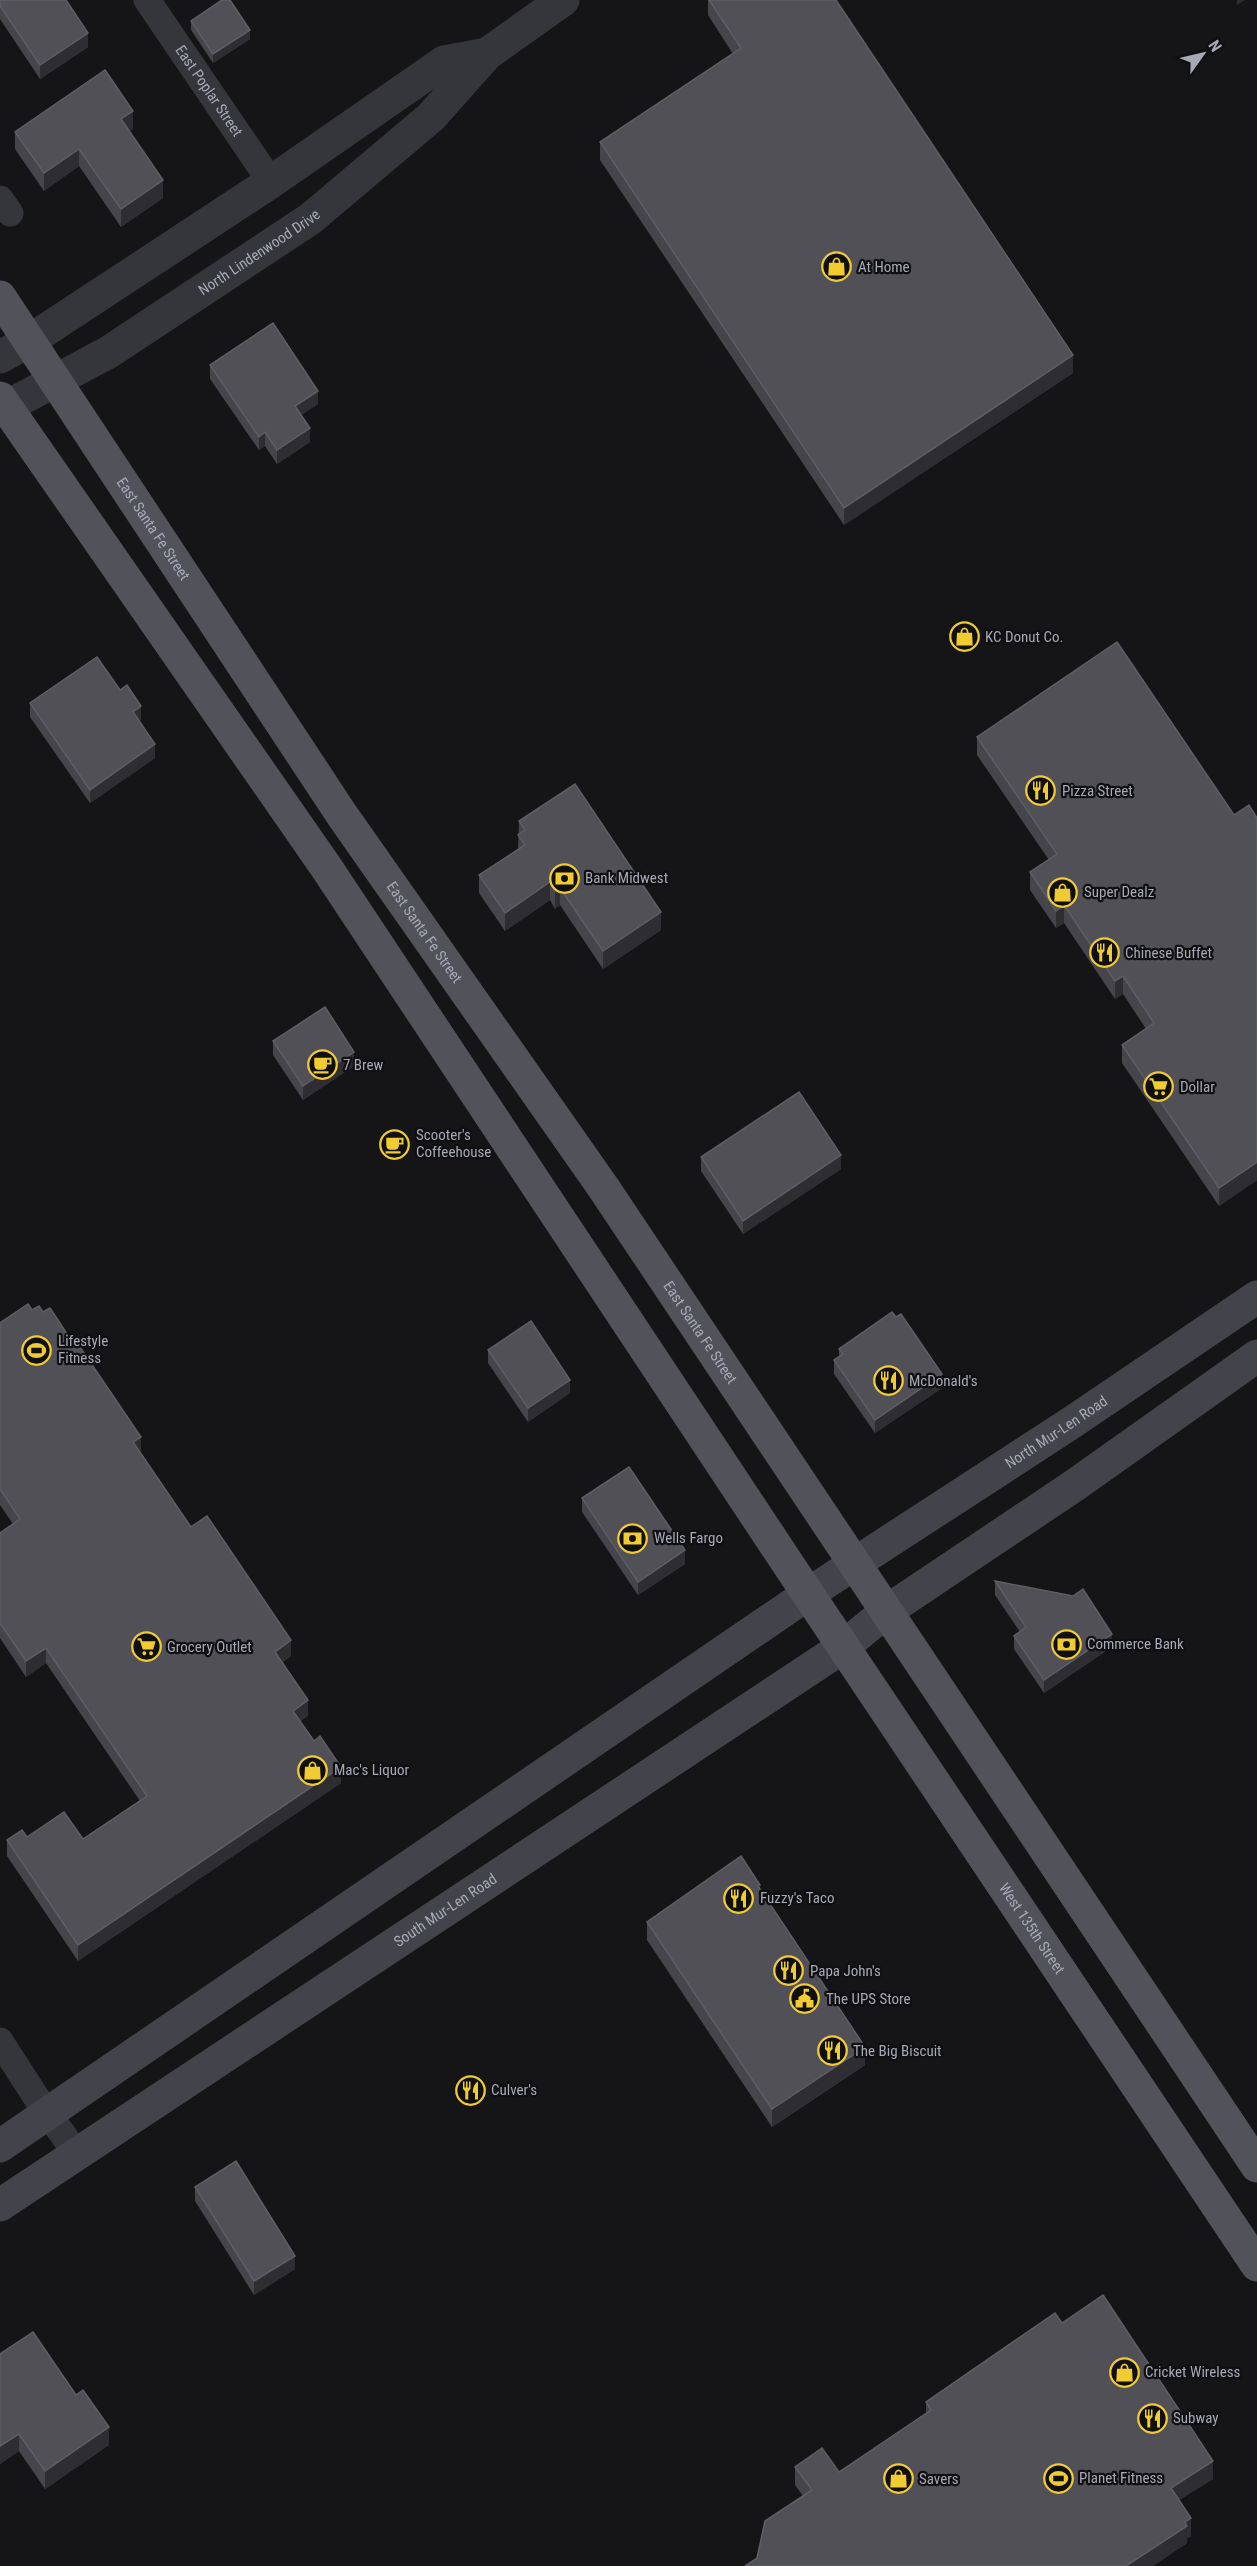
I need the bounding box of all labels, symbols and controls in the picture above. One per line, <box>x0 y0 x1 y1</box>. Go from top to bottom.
north arrow <box>1173 24 1233 84</box>
text: N <box>1204 37 1226 55</box>
street label: East Poplar Street <box>172 42 246 140</box>
street label: North Lindenwood Drive <box>195 205 324 299</box>
shop icon: At Home <box>821 251 853 283</box>
place label: At Home <box>858 258 910 276</box>
street label: East Santa Fe Street <box>113 474 194 584</box>
shop icon: KC Donut Co. <box>948 621 980 653</box>
place label: KC Donut Co. <box>985 628 1063 646</box>
restaurant icon: Pizza Street <box>1025 775 1057 807</box>
place label: Pizza Street <box>1062 782 1133 800</box>
bank icon: Bank Midwest <box>548 862 580 894</box>
place label: Bank Midwest <box>585 869 668 887</box>
shop icon: Super Dealz <box>1047 876 1079 908</box>
street label: East Santa Fe Street <box>383 878 466 986</box>
place label: Super Dealz <box>1084 883 1154 901</box>
restaurant icon: Chinese Buffet <box>1088 937 1120 969</box>
place label: Chinese Buffet <box>1125 944 1212 962</box>
cafe icon: 7 Brew <box>306 1049 338 1081</box>
place label: 7 Brew <box>343 1056 383 1074</box>
supermarket icon: Dollar <box>1143 1071 1175 1103</box>
place label: Dollar <box>1180 1078 1215 1096</box>
place label: Scooter's Coffeehouse <box>416 1126 491 1161</box>
cafe icon: Scooter's Coffeehouse <box>379 1128 411 1160</box>
street label: East Santa Fe Street <box>659 1278 741 1387</box>
place label: Lifestyle Fitness <box>58 1332 108 1367</box>
sports icon: Lifestyle Fitness <box>21 1334 53 1366</box>
restaurant icon: McDonald's <box>872 1365 904 1397</box>
place label: McDonald's <box>909 1372 978 1390</box>
street label: North Mur-Len Road <box>1002 1392 1111 1472</box>
bank icon: Wells Fargo <box>617 1522 649 1554</box>
place label: Wells Fargo <box>654 1529 723 1547</box>
bank icon: Commerce Bank <box>1050 1628 1082 1660</box>
supermarket icon: Grocery Outlet <box>130 1631 162 1663</box>
place label: Commerce Bank <box>1087 1635 1184 1653</box>
place label: Grocery Outlet <box>167 1638 252 1656</box>
shop icon: Mac's Liquor <box>297 1754 329 1786</box>
place label: Mac's Liquor <box>334 1761 410 1779</box>
street label: South Mur-Len Road <box>390 1870 500 1951</box>
street label: West 135th Street <box>995 1880 1069 1977</box>
restaurant icon: Fuzzy's Taco <box>723 1882 755 1914</box>
place label: Fuzzy's Taco <box>760 1889 834 1907</box>
restaurant icon: Papa John's <box>773 1955 805 1987</box>
place label: Papa John's <box>810 1962 881 1980</box>
public building icon: The UPS Store <box>789 1983 821 2015</box>
place label: The UPS Store <box>826 1990 911 2008</box>
restaurant icon: The Big Biscuit <box>816 2035 848 2067</box>
place label: The Big Biscuit <box>853 2042 942 2060</box>
restaurant icon: Culver's <box>454 2074 486 2106</box>
place label: Culver's <box>491 2081 537 2099</box>
shop icon: Cricket Wireless <box>1108 2356 1140 2388</box>
place label: Cricket Wireless <box>1145 2363 1241 2381</box>
restaurant icon: Subway <box>1136 2402 1168 2434</box>
place label: Subway <box>1173 2409 1219 2427</box>
sports icon: Planet Fitness <box>1042 2462 1074 2494</box>
shop icon: Savers <box>882 2463 914 2495</box>
place label: Planet Fitness <box>1079 2469 1163 2487</box>
place label: Savers <box>919 2470 959 2488</box>

